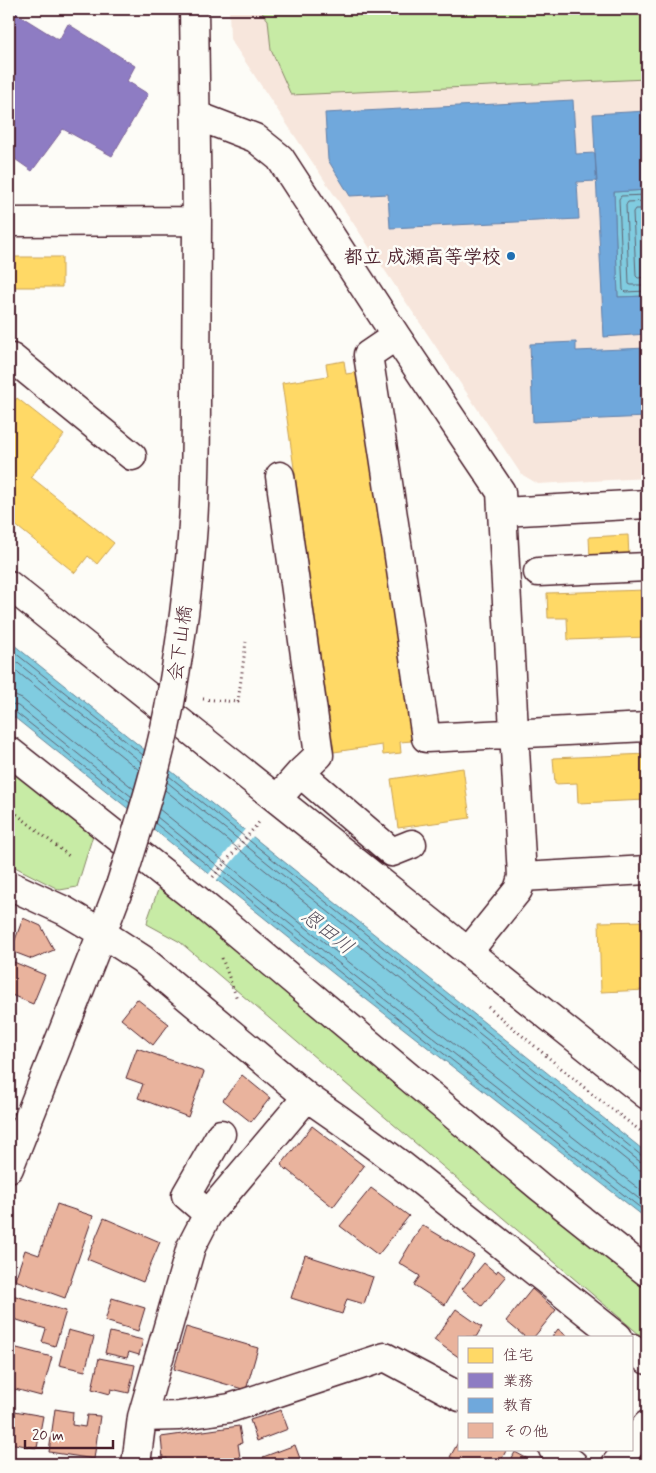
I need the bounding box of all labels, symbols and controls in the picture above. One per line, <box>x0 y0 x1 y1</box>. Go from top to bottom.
place label: 都立 成瀬高等学校 <box>344 245 501 270</box>
marker: 都立 成瀬高等学校 <box>505 250 517 262</box>
street label: 会下山橋 <box>163 604 198 683</box>
water label: 恩田川 <box>295 903 359 961</box>
legend <box>458 1336 634 1450</box>
text: 住宅 <box>503 1346 533 1366</box>
text: 業務 <box>503 1372 533 1392</box>
text: 教育 <box>503 1396 533 1416</box>
scale bar <box>25 1418 112 1450</box>
text: その他 <box>503 1422 548 1442</box>
text: 20 m <box>32 1426 64 1446</box>

